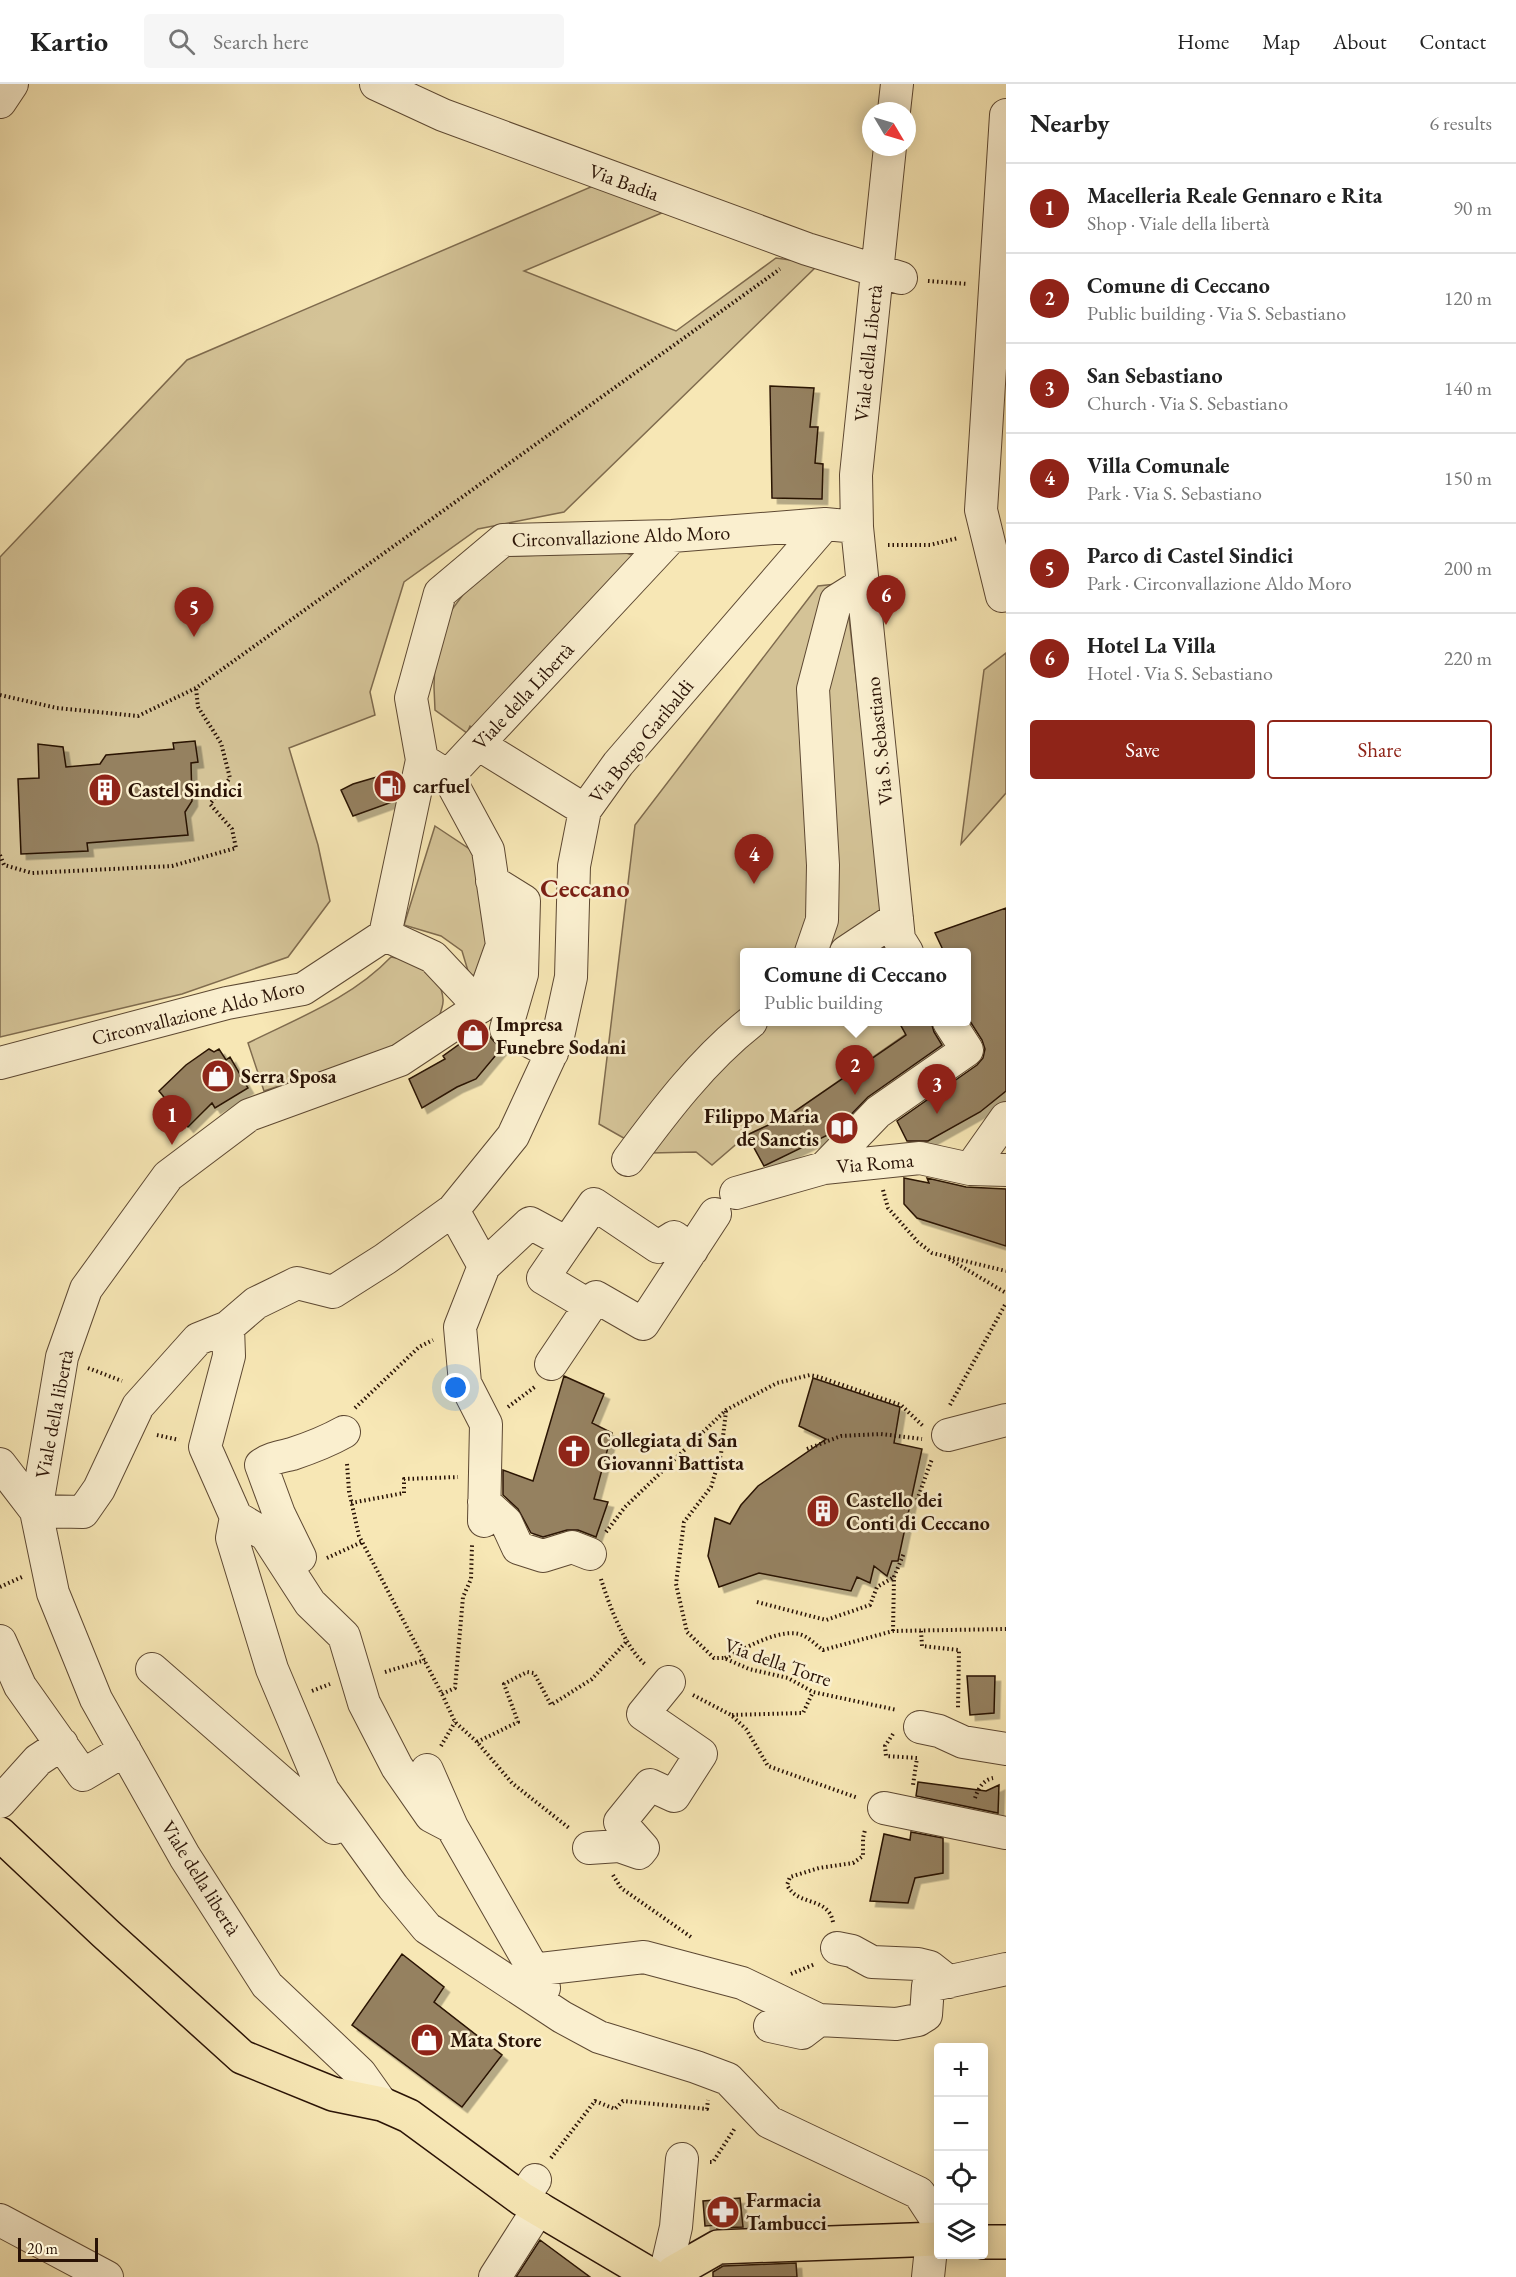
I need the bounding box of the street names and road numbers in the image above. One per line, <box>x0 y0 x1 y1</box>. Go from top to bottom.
street label: Via Badia <box>585 157 663 207</box>
street label: Viale della Libertà <box>848 283 888 423</box>
street label: Circonvallazione Aldo Moro <box>511 519 731 553</box>
street label: Viale della Libertà <box>467 637 579 755</box>
street label: Via Borgo Garibaldi <box>583 673 699 809</box>
street label: Via S. Sebastiano <box>859 675 899 806</box>
street label: Circonvallazione Aldo Moro <box>89 973 307 1051</box>
street label: Via Roma <box>835 1147 915 1179</box>
street label: Viale della libertà <box>29 1347 79 1481</box>
street label: Via della Torre <box>721 1632 835 1693</box>
street label: Viale della libertà <box>155 1816 247 1940</box>

